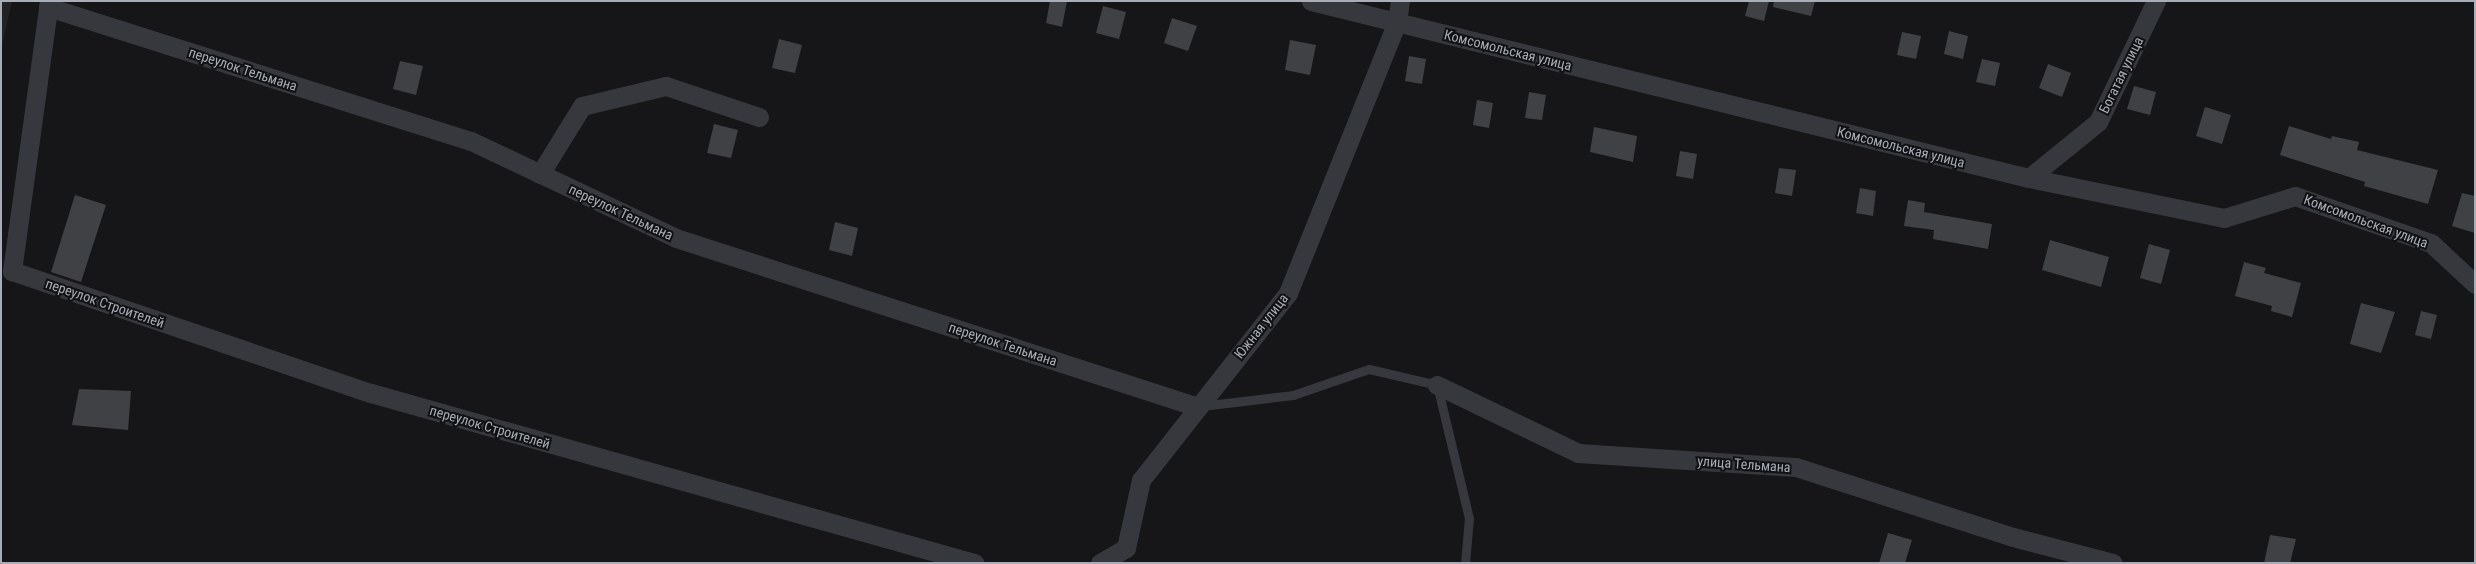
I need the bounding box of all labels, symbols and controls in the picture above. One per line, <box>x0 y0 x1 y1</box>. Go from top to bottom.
street label: Комсомольская улица <box>1443 26 1573 74</box>
street label: Богатая улица <box>2095 34 2147 116</box>
street label: переулок Тельмана <box>187 44 299 94</box>
street label: Комсомольская улица <box>1836 123 1966 171</box>
street label: переулок Тельмана <box>566 180 676 244</box>
street label: Комсомольская улица <box>2302 191 2430 251</box>
street label: переулок Строителей <box>43 275 167 331</box>
street label: Южная улица <box>1230 290 1292 362</box>
street label: переулок Тельмана <box>947 319 1059 369</box>
street label: переулок Строителей <box>428 402 552 452</box>
street label: улица Тельмана <box>1697 452 1791 476</box>

